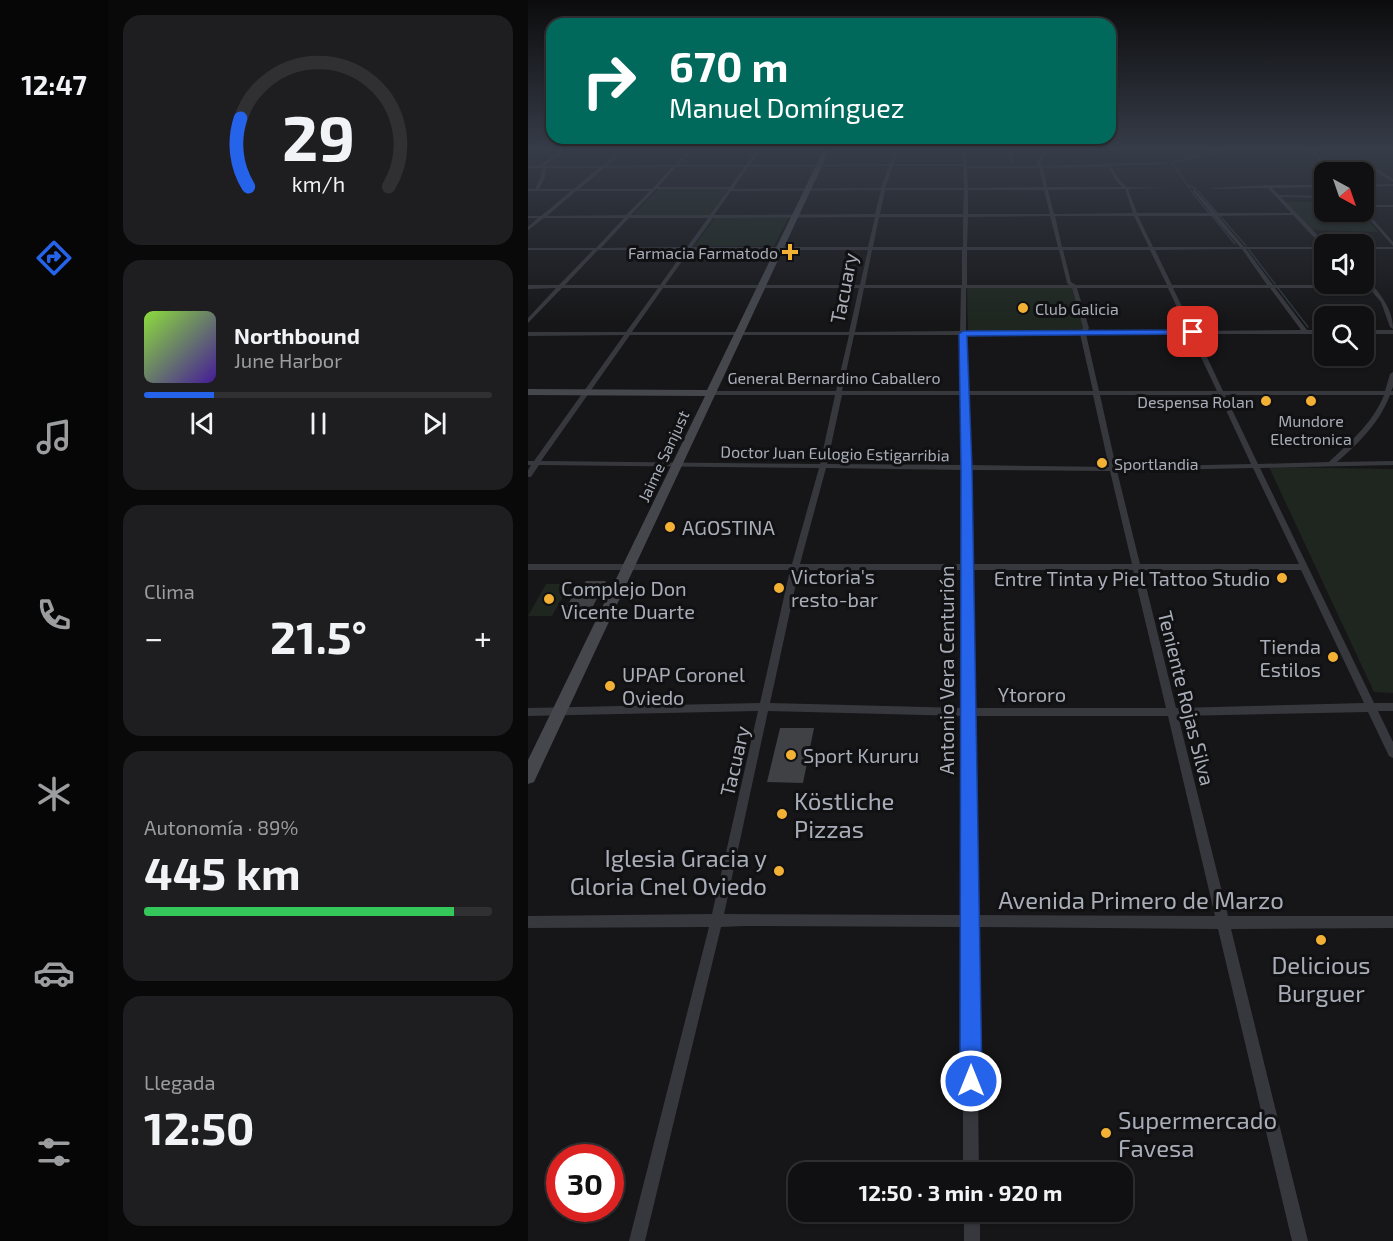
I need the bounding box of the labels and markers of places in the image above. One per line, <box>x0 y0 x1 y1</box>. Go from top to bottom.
place label: Farmacia Farmatodo <box>628 243 778 262</box>
marker: Farmacia Farmatodo <box>783 245 797 259</box>
place label: Club Galicia <box>1035 299 1119 318</box>
marker: Club Galicia <box>1016 301 1030 315</box>
pin <box>1167 306 1218 357</box>
place label: Despensa Rolan <box>1137 392 1254 411</box>
marker: Despensa Rolan <box>1259 394 1273 408</box>
marker: Mundore Electronica <box>1304 394 1318 408</box>
place label: Mundore Electronica <box>1270 411 1352 448</box>
place label: Sportlandia <box>1114 454 1199 473</box>
marker: Sportlandia <box>1095 456 1109 470</box>
place label: AGOSTINA <box>682 515 775 539</box>
marker: AGOSTINA <box>663 520 677 534</box>
place label: Victoria's resto-bar <box>791 564 878 611</box>
place label: Entre Tinta y Piel Tattoo Studio <box>994 566 1270 590</box>
marker: Entre Tinta y Piel Tattoo Studio <box>1275 571 1289 585</box>
place label: Complejo Don Vicente Duarte <box>561 576 695 623</box>
marker: Victoria's resto-bar <box>772 581 786 595</box>
marker: Complejo Don Vicente Duarte <box>542 592 556 606</box>
place label: Tienda Estilos <box>1260 634 1321 681</box>
marker: Tienda Estilos <box>1326 650 1340 664</box>
place label: UPAP Coronel Oviedo <box>622 662 745 709</box>
marker: UPAP Coronel Oviedo <box>603 679 617 693</box>
place label: Sport Kururu <box>803 743 919 767</box>
marker: Sport Kururu <box>784 748 798 762</box>
place label: Köstliche Pizzas <box>794 786 895 843</box>
marker: Köstliche Pizzas <box>775 807 789 821</box>
place label: Iglesia Gracia y Gloria Cnel Oviedo <box>570 843 767 900</box>
marker: Iglesia Gracia y Gloria Cnel Oviedo <box>772 864 786 878</box>
marker: Delicious Burguer <box>1314 933 1328 947</box>
place label: Delicious Burguer <box>1271 950 1371 1007</box>
place label: Supermercado Favesa <box>1118 1105 1277 1162</box>
marker: Supermercado Favesa <box>1099 1126 1113 1140</box>

